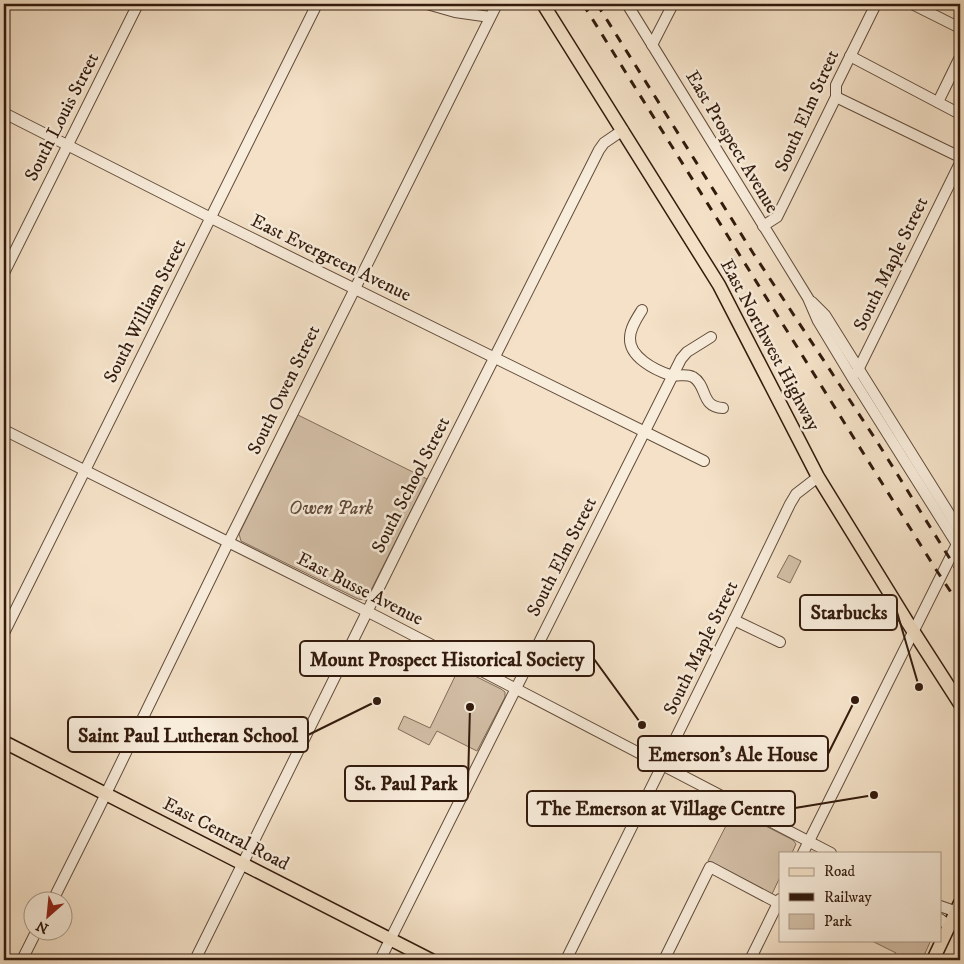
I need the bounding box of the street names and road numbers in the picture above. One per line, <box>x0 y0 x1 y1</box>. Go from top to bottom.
street label: South Elm Street <box>770 47 844 175</box>
street label: South Louis Street <box>20 49 104 185</box>
street label: East Prospect Avenue <box>680 67 784 218</box>
street label: South Maple Street <box>849 193 933 335</box>
street label: East Evergreen Avenue <box>247 209 415 307</box>
street label: South William Street <box>99 235 191 387</box>
street label: East Northwest Highway <box>715 255 825 436</box>
street label: South Owen Street <box>243 322 325 458</box>
street label: South School Street <box>367 413 455 557</box>
street label: South Elm Street <box>522 493 602 621</box>
street label: East Busse Avenue <box>293 547 427 631</box>
street label: South Maple Street <box>659 577 743 719</box>
street label: East Central Road <box>159 792 293 876</box>

